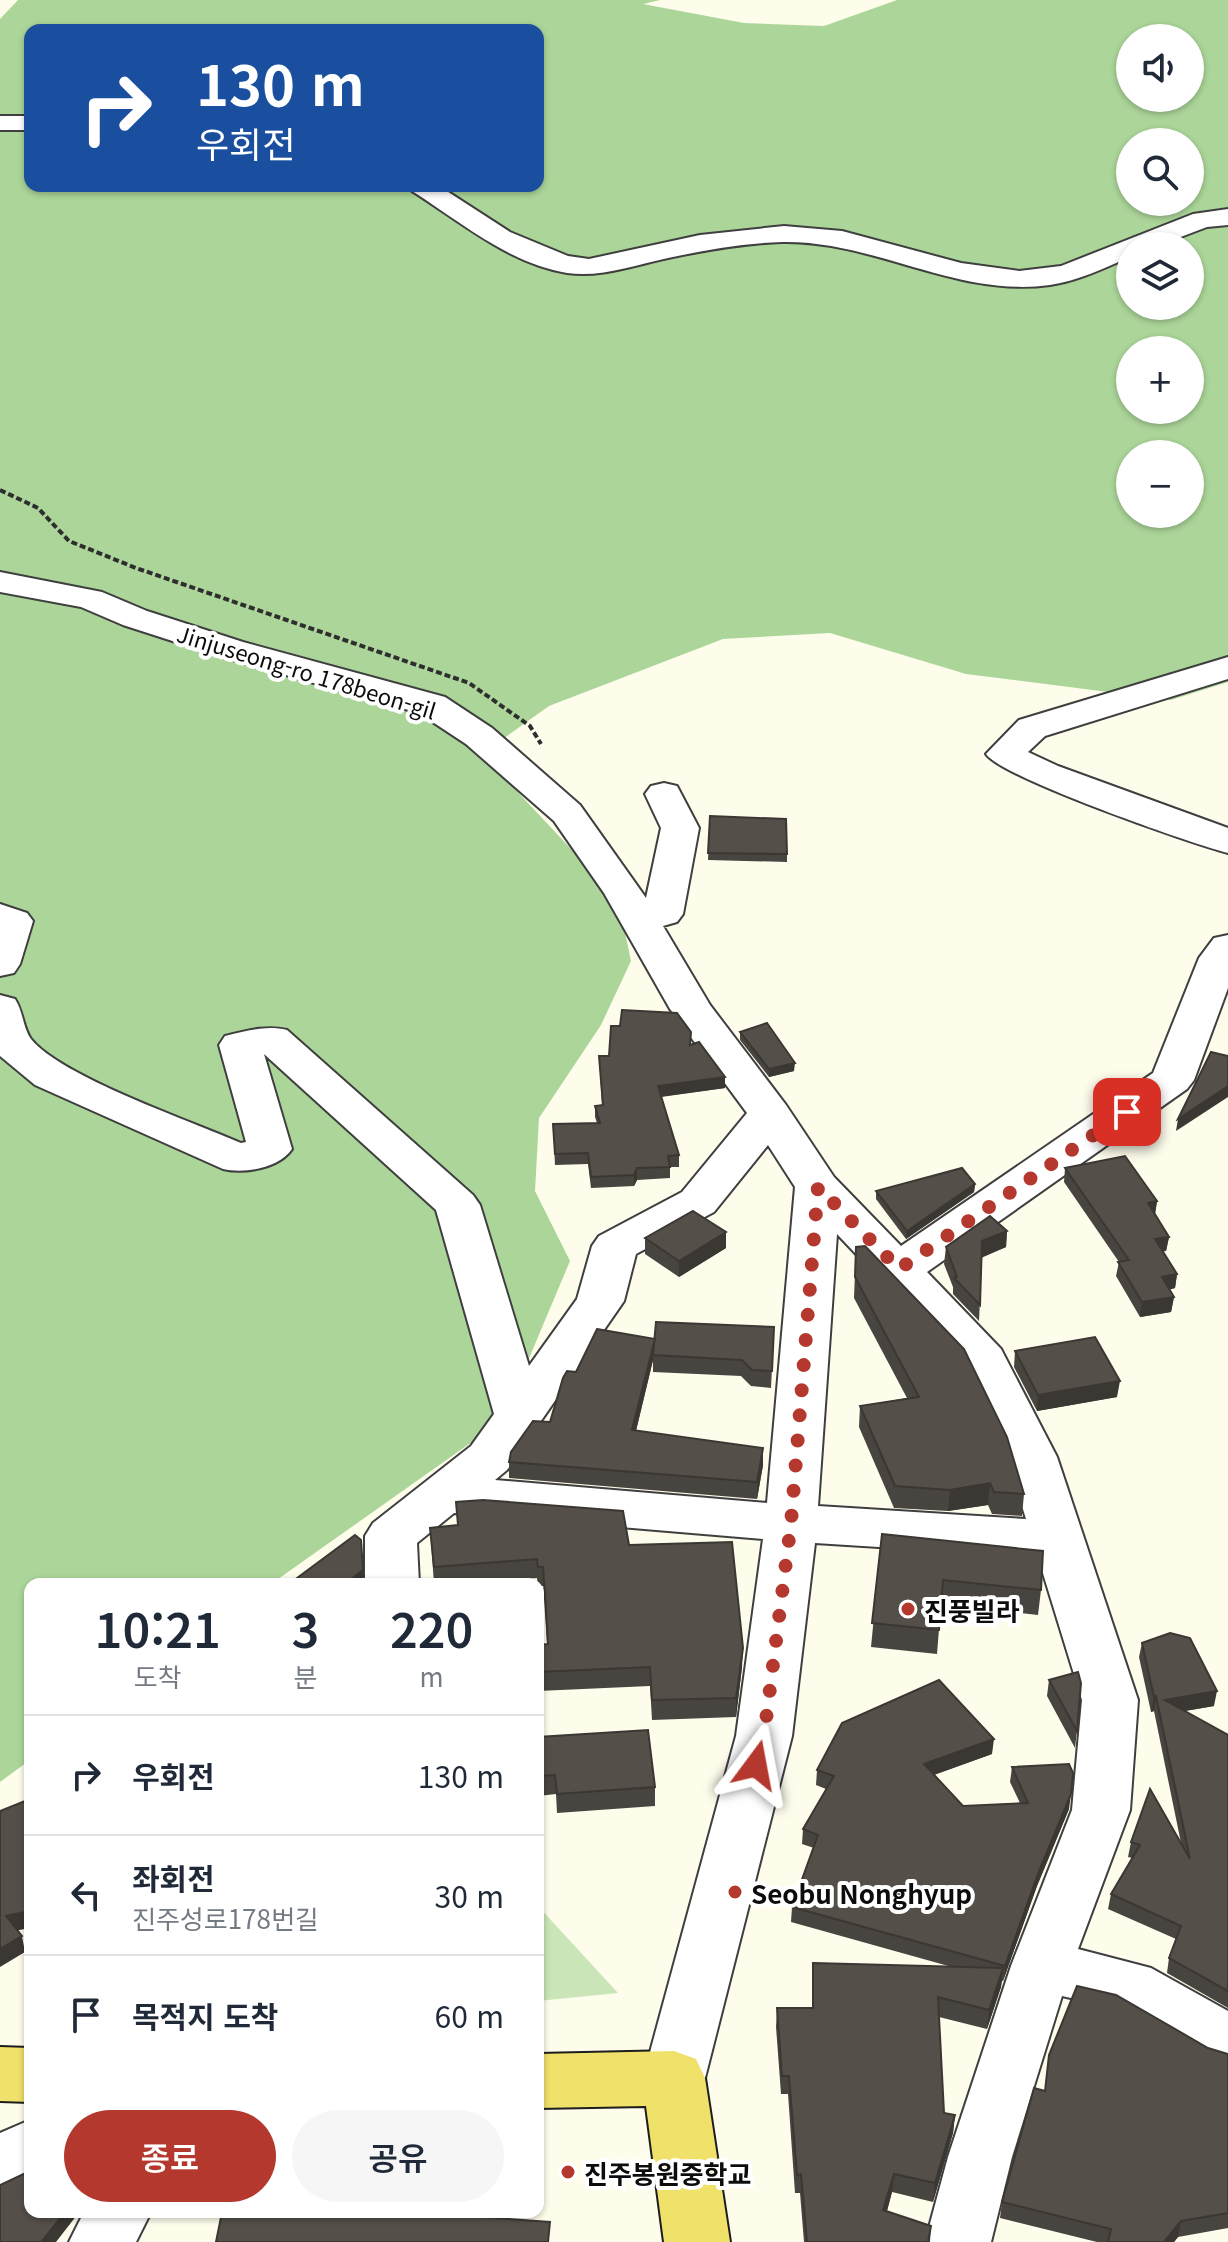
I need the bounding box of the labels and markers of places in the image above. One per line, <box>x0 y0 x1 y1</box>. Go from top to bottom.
pin <box>1093 1078 1161 1146</box>
place label: 진풍빌라 <box>924 1591 1020 1628</box>
marker: 진풍빌라 <box>899 1600 917 1618</box>
place label: Seobu Nonghyup <box>751 1874 972 1911</box>
marker: Seobu Nonghyup <box>726 1883 744 1901</box>
place label: 진주봉원중학교 <box>584 2154 751 2191</box>
marker: 진주봉원중학교 <box>559 2163 577 2181</box>

